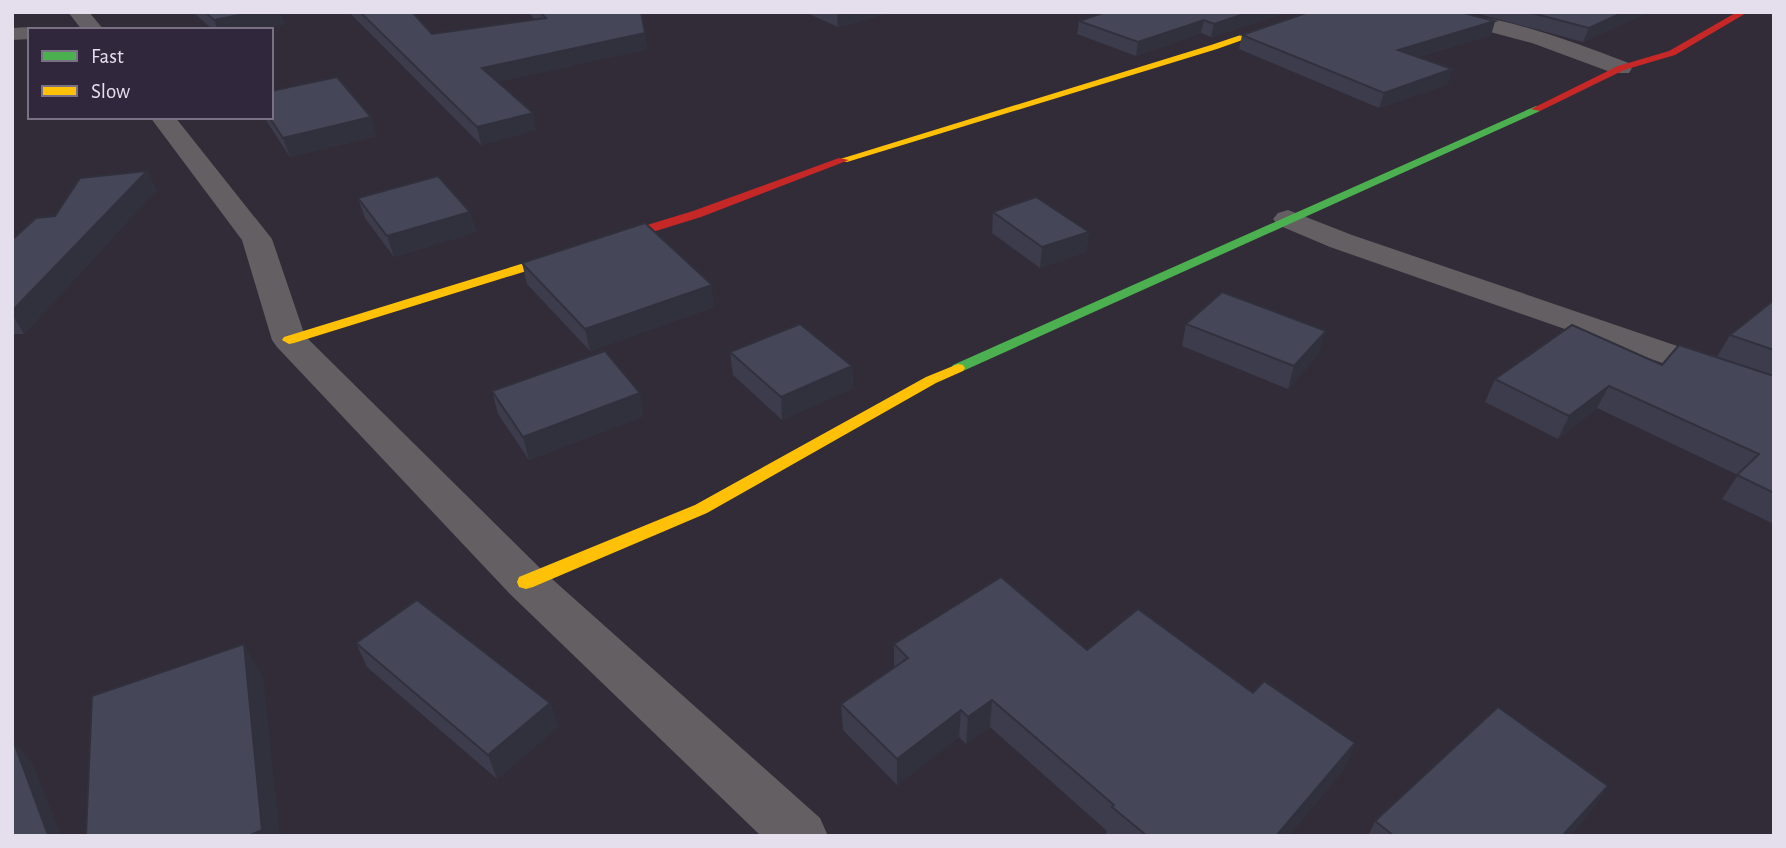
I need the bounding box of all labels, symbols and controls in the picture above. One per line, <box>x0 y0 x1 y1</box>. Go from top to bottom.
legend <box>28 28 273 119</box>
text: Fast <box>91 46 124 67</box>
text: Slow <box>91 81 130 102</box>

